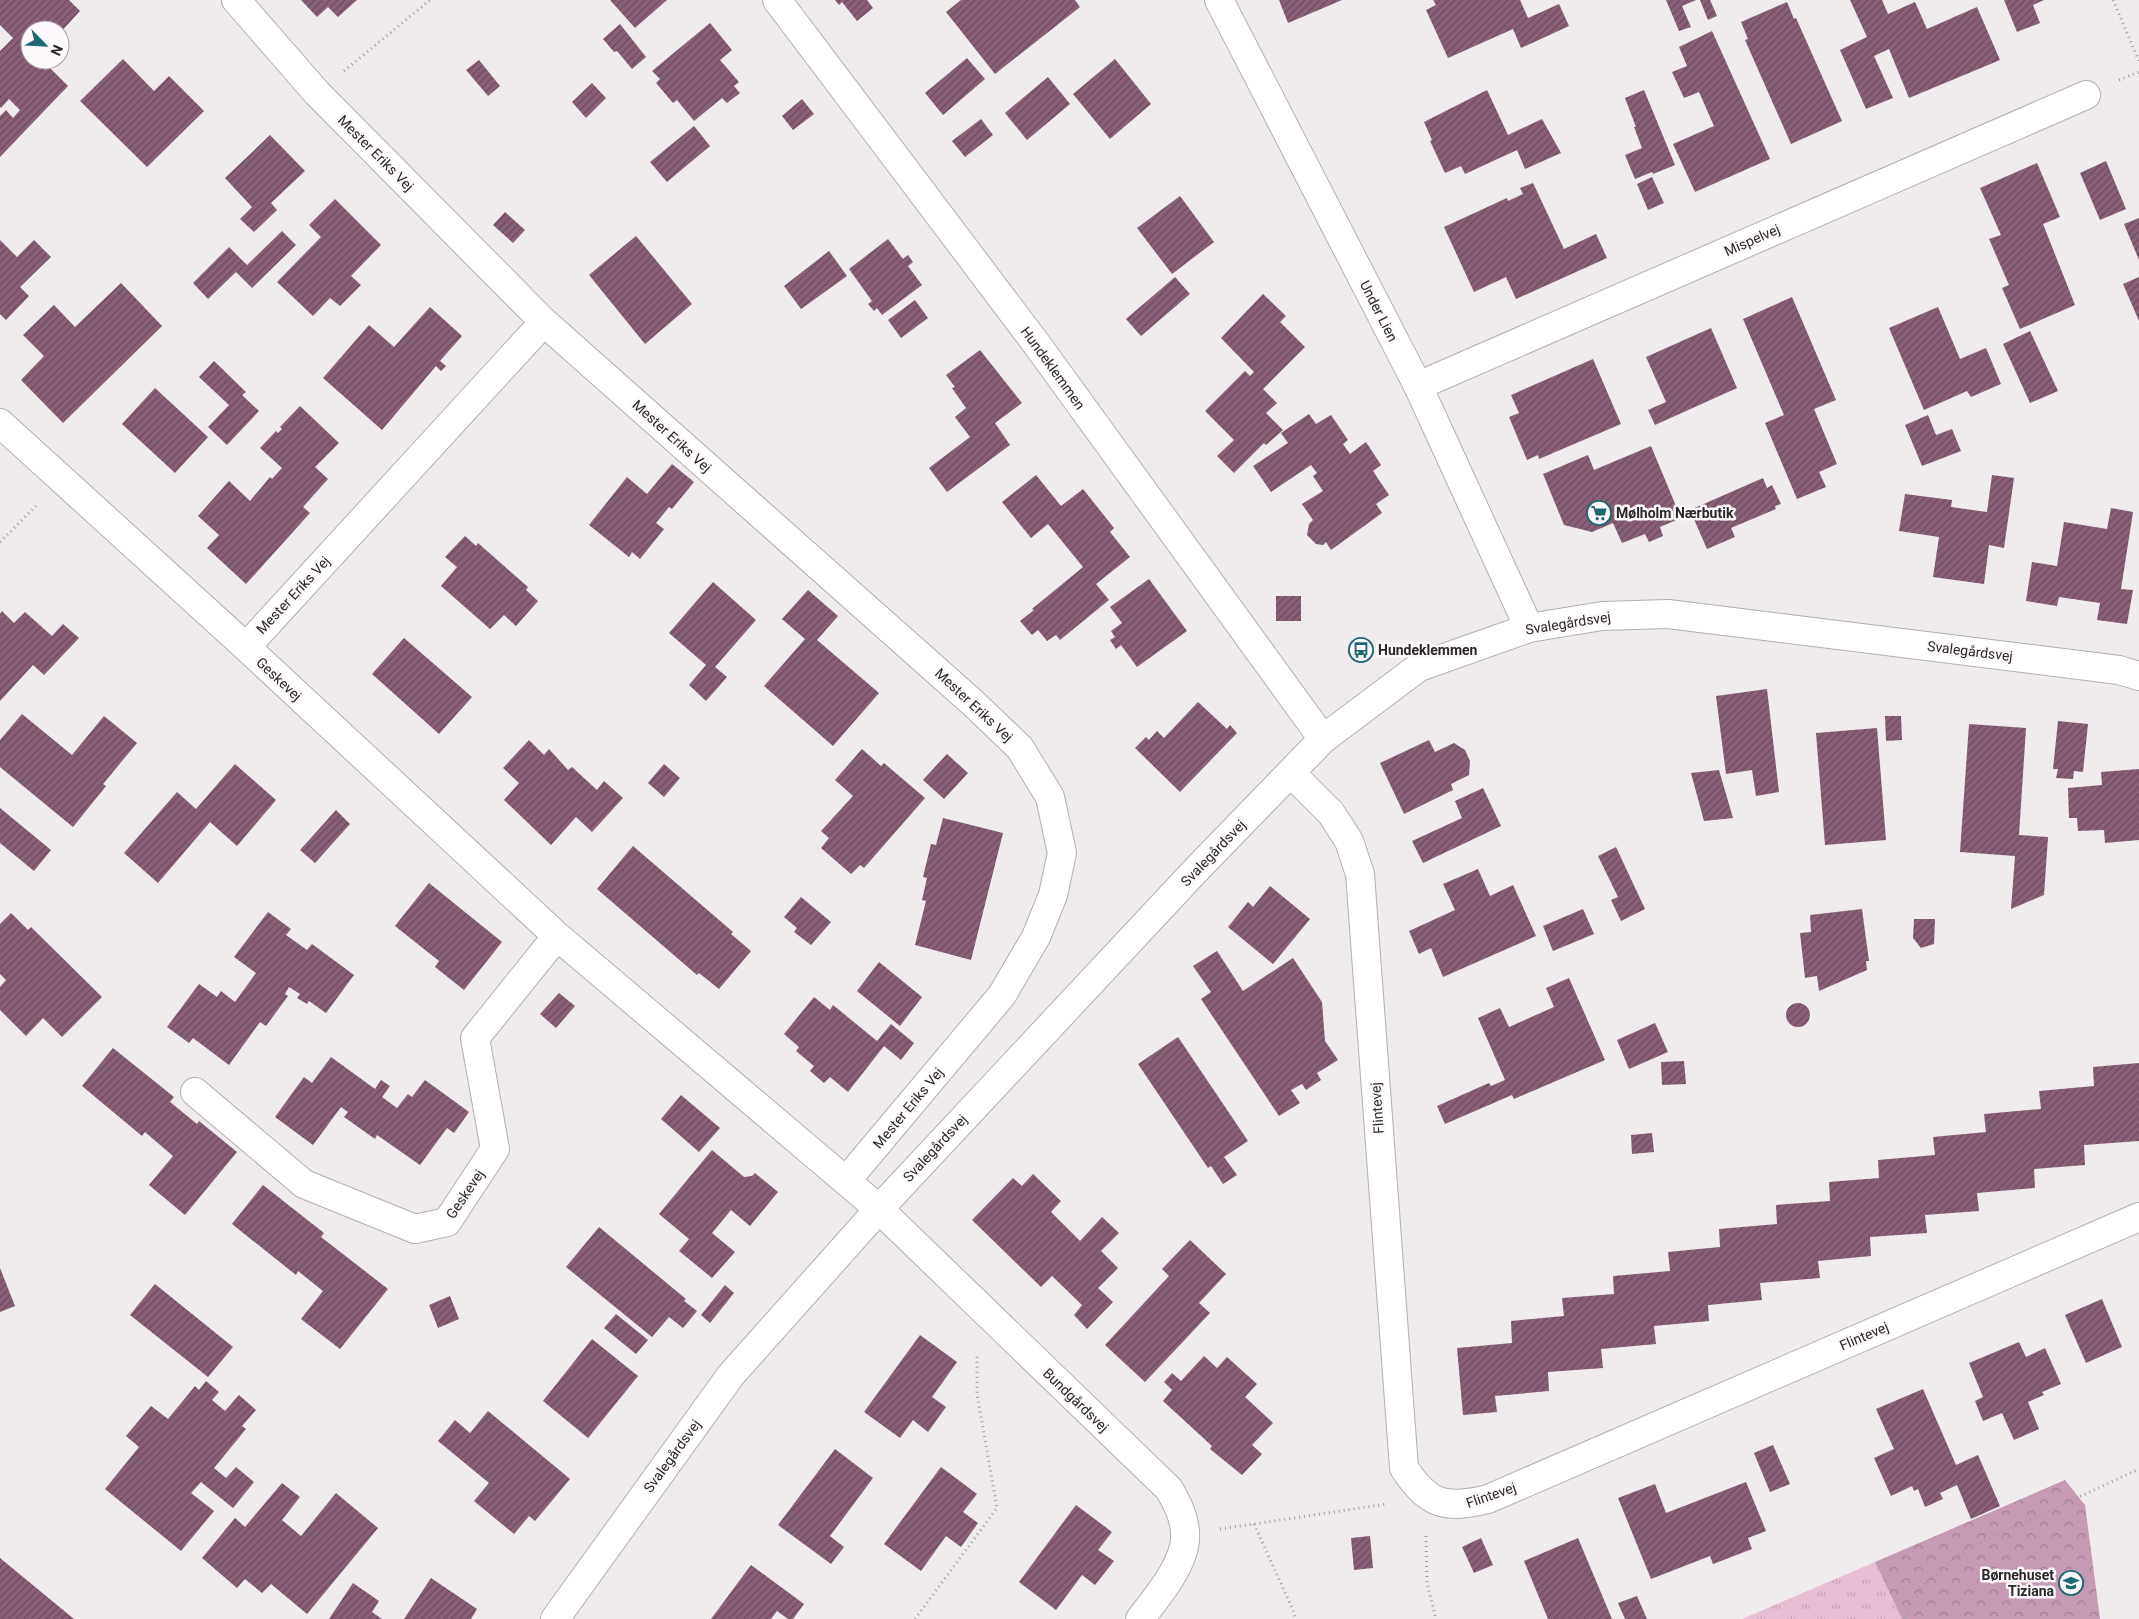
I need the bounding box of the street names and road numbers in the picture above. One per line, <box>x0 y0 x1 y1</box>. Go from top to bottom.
street label: Mester Eriks Vej <box>335 112 417 194</box>
street label: Mispelvej <box>1722 221 1782 259</box>
street label: Under Lien <box>1357 278 1401 344</box>
street label: Hundeklemmen <box>1018 323 1088 413</box>
street label: Mester Eriks Vej <box>629 396 715 476</box>
street label: Mester Eriks Vej <box>253 553 333 637</box>
street label: Svalegårdsvej <box>1524 608 1612 638</box>
street label: Svalegårdsvej <box>1926 638 2014 664</box>
street label: Geskevej <box>253 654 305 704</box>
street label: Mester Eriks Vej <box>932 665 1016 745</box>
street label: Svalegårdsvej <box>1177 816 1249 890</box>
street label: Mester Eriks Vej <box>870 1064 946 1152</box>
street label: Flintevej <box>1367 1082 1387 1134</box>
street label: Svalegårdsvej <box>900 1111 970 1185</box>
street label: Geskevej <box>443 1166 487 1222</box>
street label: Flintevej <box>1837 1319 1891 1353</box>
street label: Bundgårdsvej <box>1040 1365 1112 1435</box>
street label: Svalegårdsvej <box>640 1416 704 1496</box>
street label: Flintevej <box>1464 1479 1518 1511</box>

